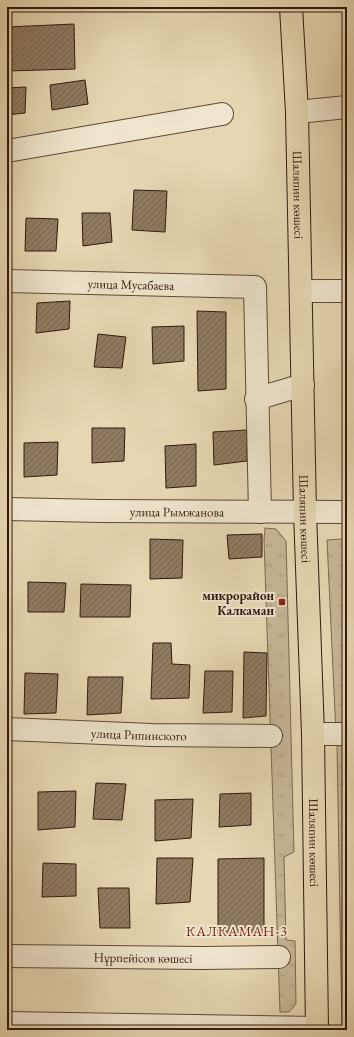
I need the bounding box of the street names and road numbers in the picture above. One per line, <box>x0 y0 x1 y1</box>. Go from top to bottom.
street label: Шаляпин көшесі <box>289 150 308 239</box>
street label: улица Мусабаева <box>87 274 175 294</box>
street label: Шаляпин көшесі <box>296 474 315 563</box>
street label: улица Рымжанова <box>130 503 225 520</box>
street label: улица Рипинского <box>91 724 187 744</box>
street label: Шаляпин көшесі <box>305 798 324 887</box>
street label: Нұрпейісов көшесі <box>93 948 193 966</box>

